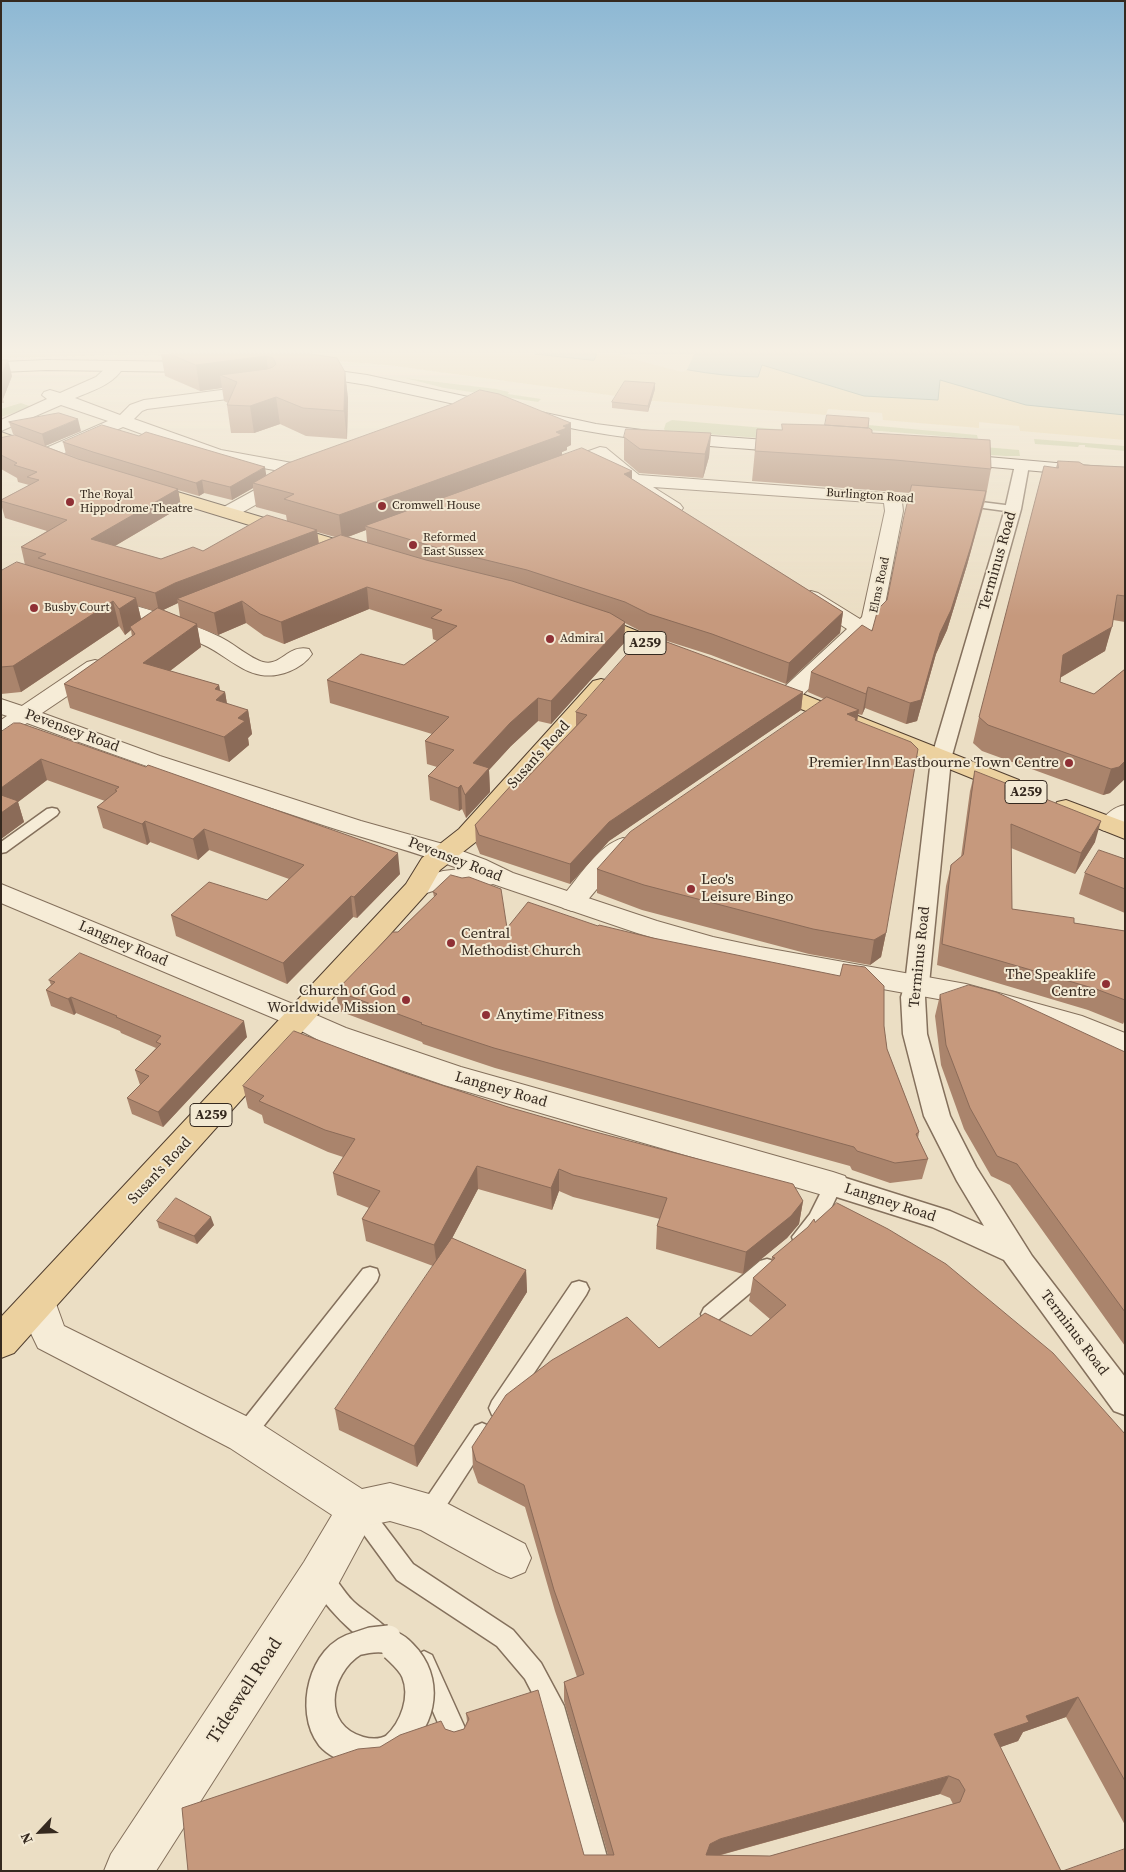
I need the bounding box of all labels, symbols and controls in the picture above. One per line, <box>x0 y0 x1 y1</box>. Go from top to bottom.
street label: Burlington Road <box>826 486 914 506</box>
place label: The Royal Hippodrome Theatre <box>80 488 193 516</box>
marker: The Royal Hippodrome Theatre <box>64 496 76 508</box>
place label: Cromwell House <box>392 499 480 513</box>
marker: Cromwell House <box>376 500 388 512</box>
street label: Terminus Road <box>975 510 1021 612</box>
place label: Reformed East Sussex <box>423 531 484 559</box>
marker: Reformed East Sussex <box>407 539 419 551</box>
street label: Elms Road <box>867 556 893 614</box>
place label: Busby Court <box>44 601 109 615</box>
marker: Busby Court <box>28 602 40 614</box>
place label: Admiral <box>560 632 604 646</box>
road number: A259 <box>624 632 666 654</box>
marker: Admiral <box>544 633 556 645</box>
street label: Pevensey Road <box>22 706 122 756</box>
street label: Susan's Road <box>504 717 574 793</box>
place label: Premier Inn Eastbourne Town Centre <box>808 754 1059 772</box>
marker: Premier Inn Eastbourne Town Centre <box>1063 757 1075 769</box>
road number: A259 <box>1005 780 1047 804</box>
street label: Pevensey Road <box>405 834 505 886</box>
place label: Leo's Leisure Bingo <box>701 871 794 906</box>
marker: Leo's Leisure Bingo <box>685 883 697 895</box>
street label: Terminus Road <box>906 905 934 1009</box>
street label: Langney Road <box>76 917 170 971</box>
place label: Central Methodist Church <box>461 925 581 960</box>
marker: Central Methodist Church <box>445 937 457 949</box>
place label: The Speaklife Centre <box>1005 966 1096 1001</box>
marker: The Speaklife Centre <box>1100 978 1112 990</box>
place label: Church of God Worldwide Mission <box>267 982 396 1017</box>
marker: Church of God Worldwide Mission <box>400 994 412 1006</box>
place label: Anytime Fitness <box>496 1006 604 1024</box>
marker: Anytime Fitness <box>480 1009 492 1021</box>
street label: Langney Road <box>453 1068 549 1112</box>
road number: A259 <box>190 1104 232 1126</box>
street label: Susan's Road <box>124 1134 196 1208</box>
street label: Langney Road <box>842 1180 938 1226</box>
street label: Terminus Road <box>1036 1287 1112 1379</box>
street label: Tideswell Road <box>203 1634 287 1748</box>
north arrow <box>15 1807 65 1857</box>
text: N <box>15 1829 38 1847</box>

